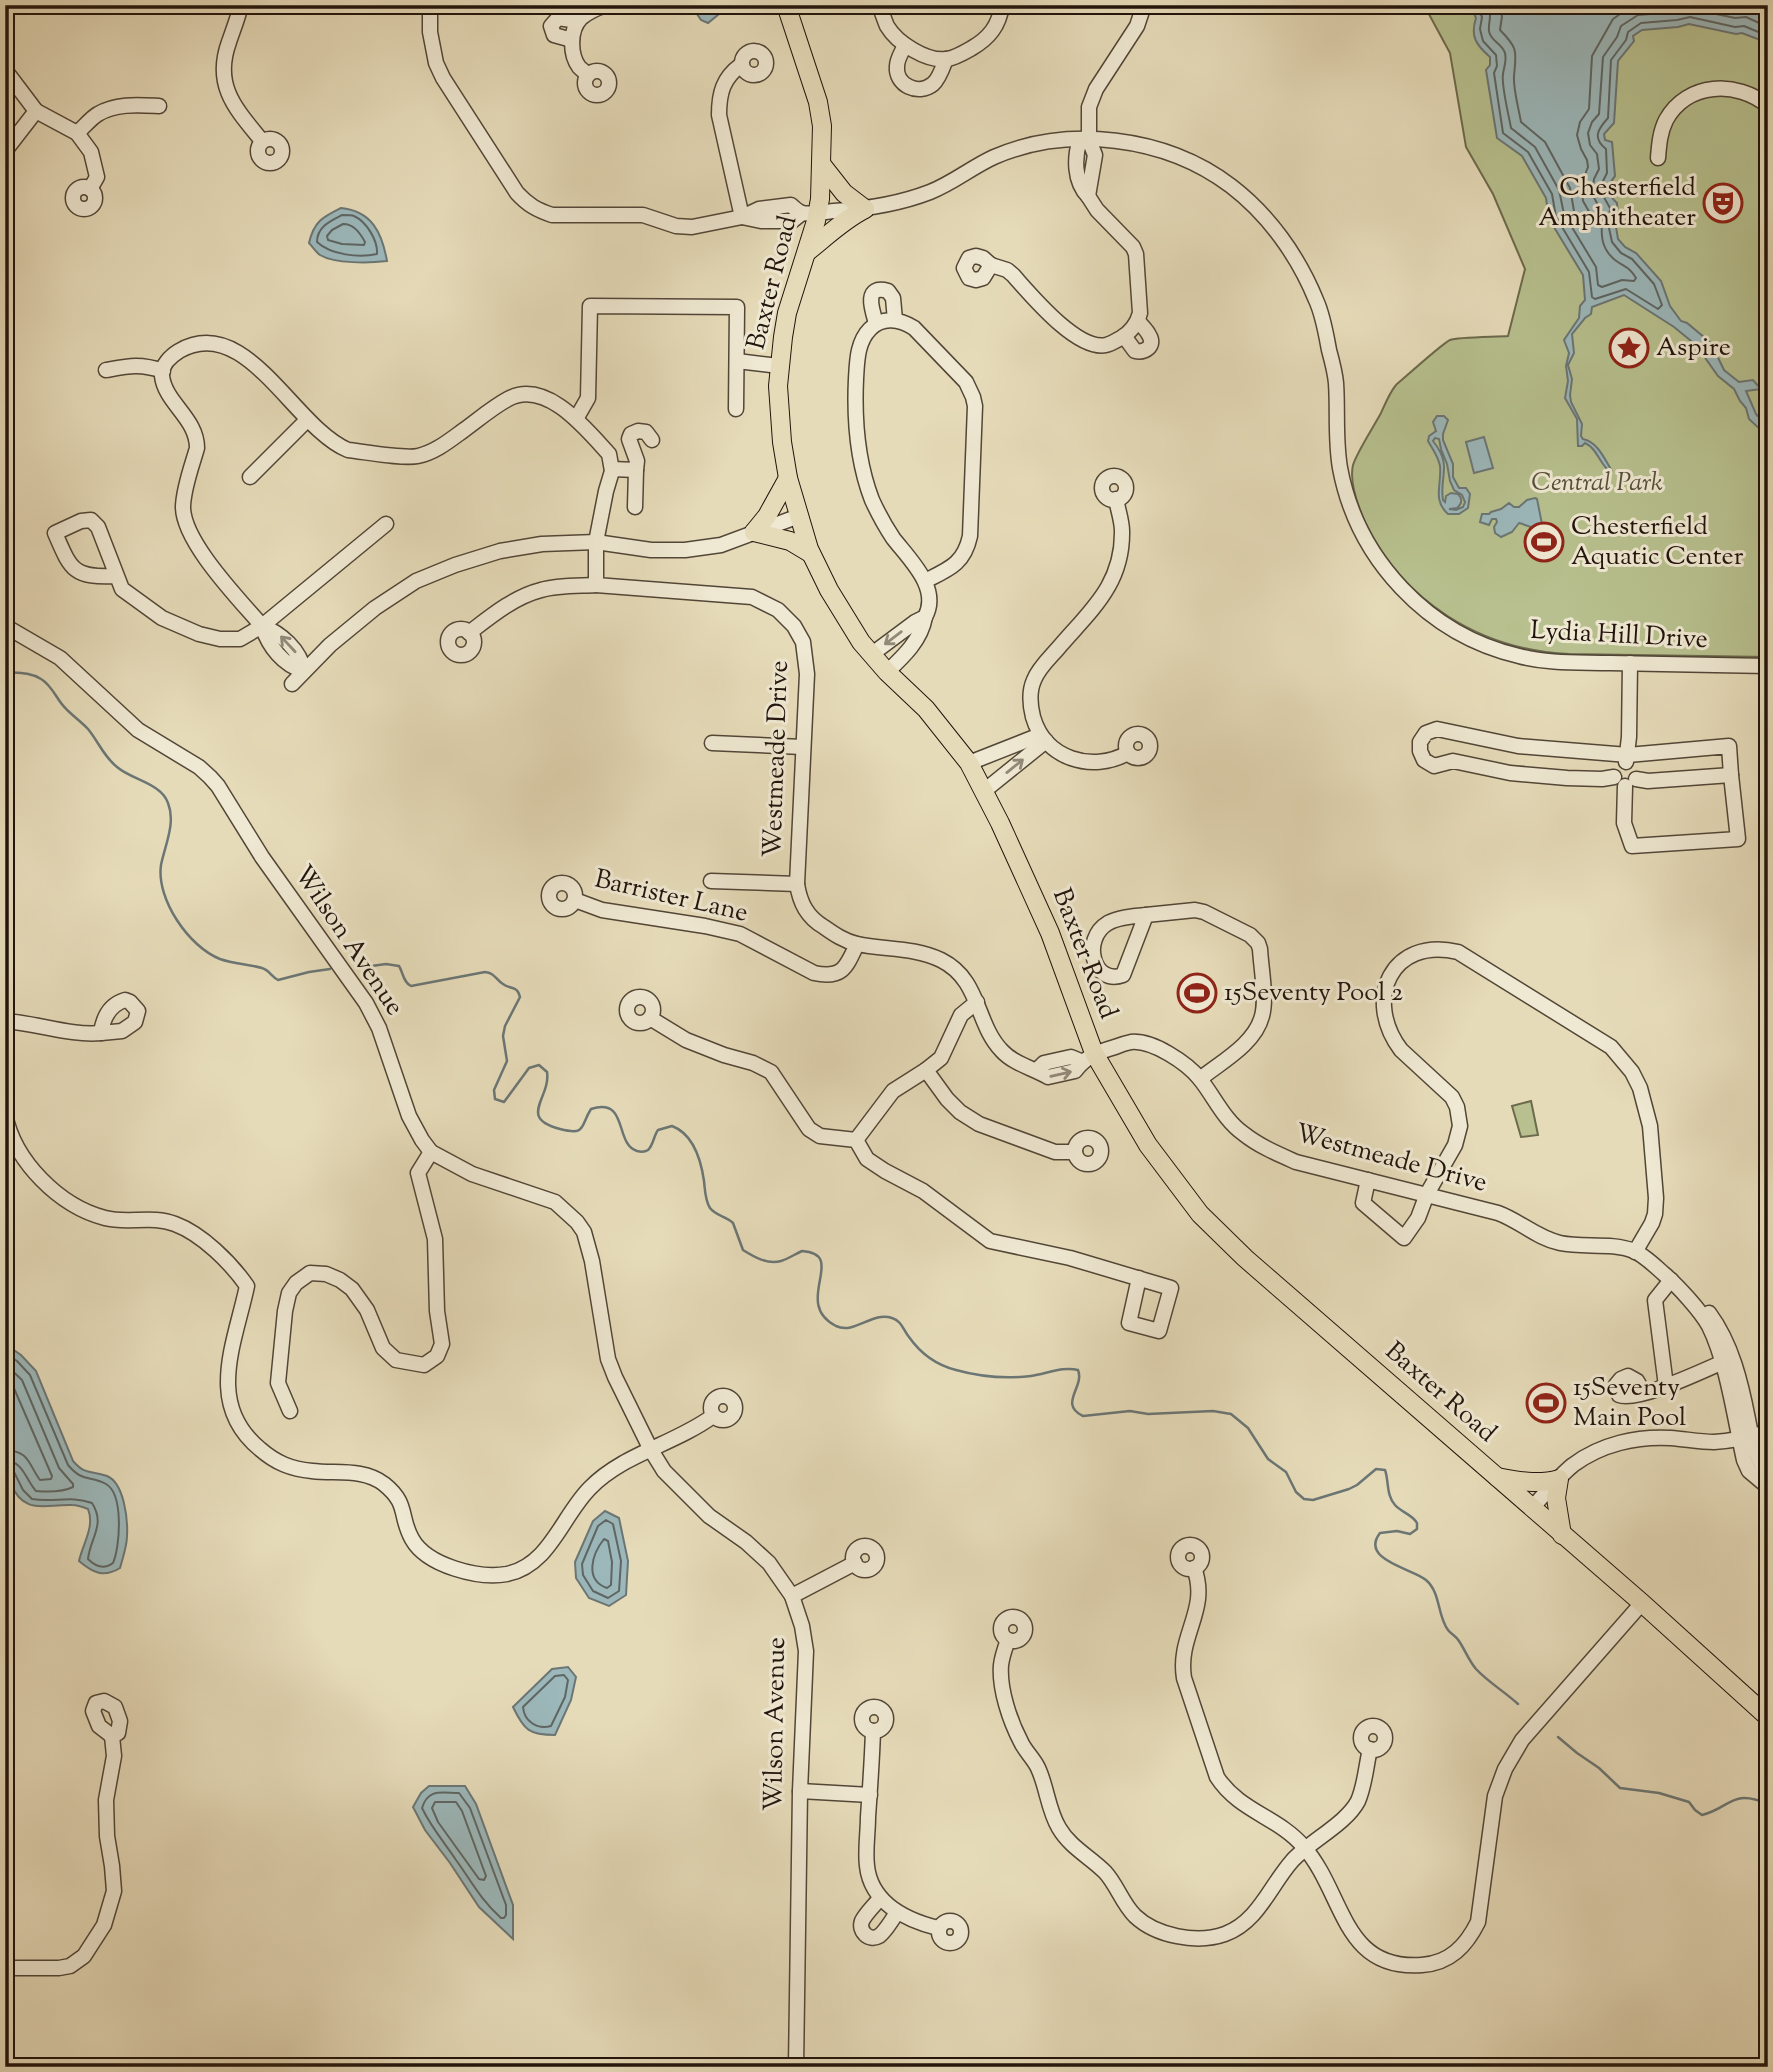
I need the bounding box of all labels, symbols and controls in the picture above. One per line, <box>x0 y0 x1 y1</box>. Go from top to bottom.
place label: Chesterfield Amphitheater <box>1538 170 1696 237</box>
theatre icon: Chesterfield Amphitheater <box>1702 182 1744 224</box>
street label: Baxter Road <box>738 212 808 354</box>
place icon: Aspire <box>1608 327 1650 369</box>
place label: Aspire <box>1656 330 1731 367</box>
park label: Central Park <box>1531 465 1663 502</box>
place label: Chesterfield Aquatic Center <box>1571 509 1744 576</box>
sports icon: Chesterfield Aquatic Center <box>1523 521 1565 563</box>
street label: Lydia Hill Drive <box>1529 613 1709 659</box>
one-way arrow <box>884 631 903 646</box>
one-way arrow <box>280 635 296 653</box>
street label: Westmeade Drive <box>755 660 799 858</box>
one-way arrow <box>1005 758 1023 774</box>
street label: Wilson Avenue <box>284 858 412 1024</box>
street label: Barrister Lane <box>591 861 751 933</box>
street label: Baxter Road <box>1042 883 1126 1025</box>
sports icon: 15Seventy Pool 2 <box>1176 972 1218 1014</box>
place label: 15Seventy Pool 2 <box>1224 975 1403 1012</box>
one-way arrow <box>1049 1067 1072 1081</box>
street label: Westmeade Drive <box>1291 1116 1491 1202</box>
street label: Baxter Road <box>1376 1334 1504 1452</box>
place label: 15Seventy Main Pool <box>1573 1370 1686 1437</box>
sports icon: 15Seventy Main Pool <box>1525 1382 1567 1424</box>
street label: Wilson Avenue <box>756 1637 796 1811</box>

